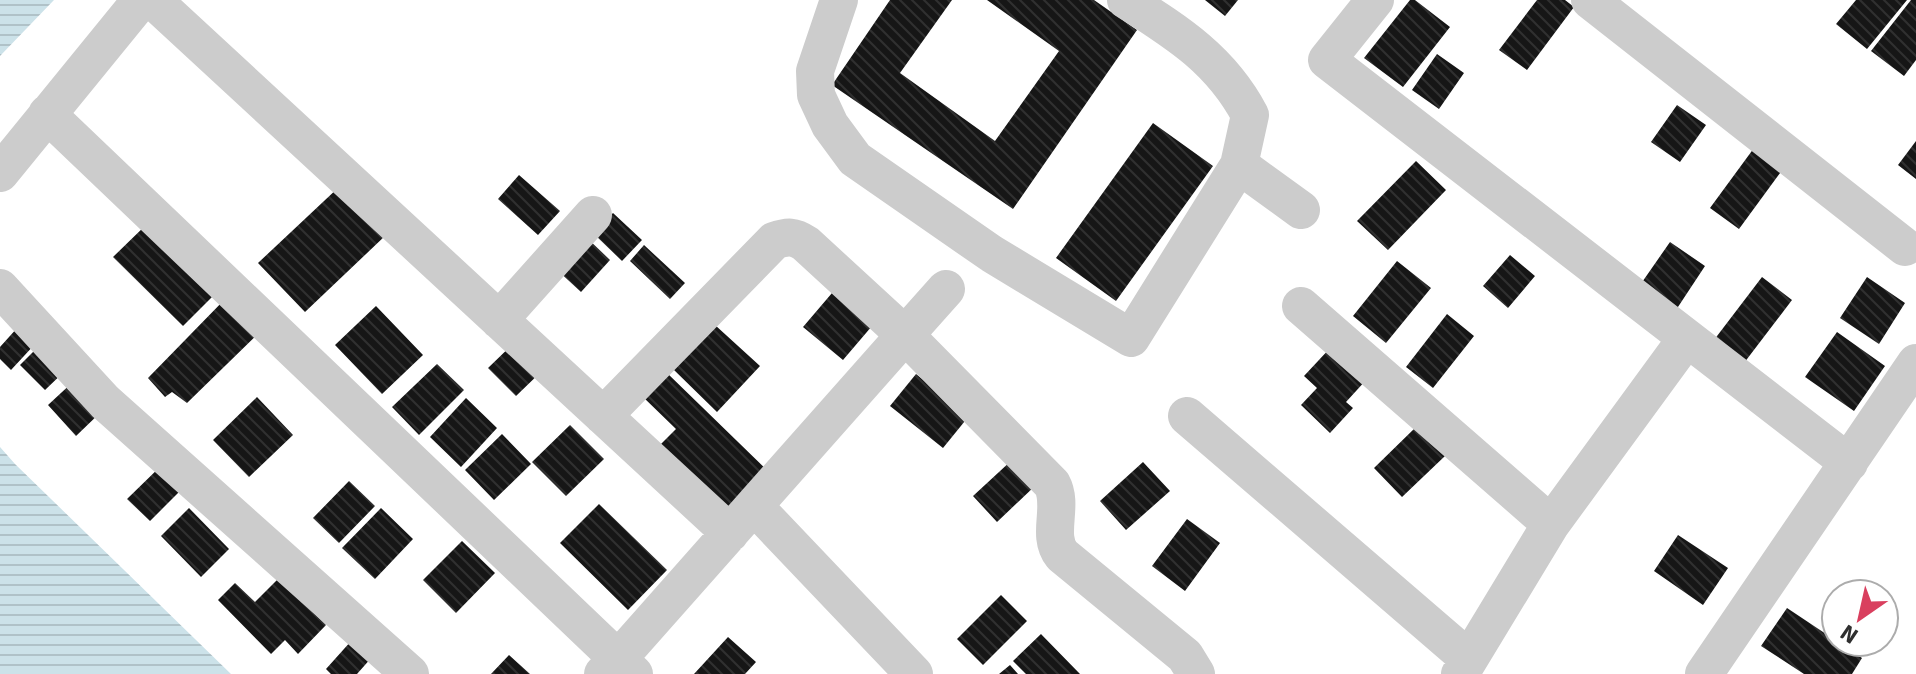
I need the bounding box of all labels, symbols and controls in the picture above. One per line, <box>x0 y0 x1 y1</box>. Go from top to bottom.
north arrow <box>1820 578 1900 658</box>
text: N <box>1835 619 1863 650</box>

